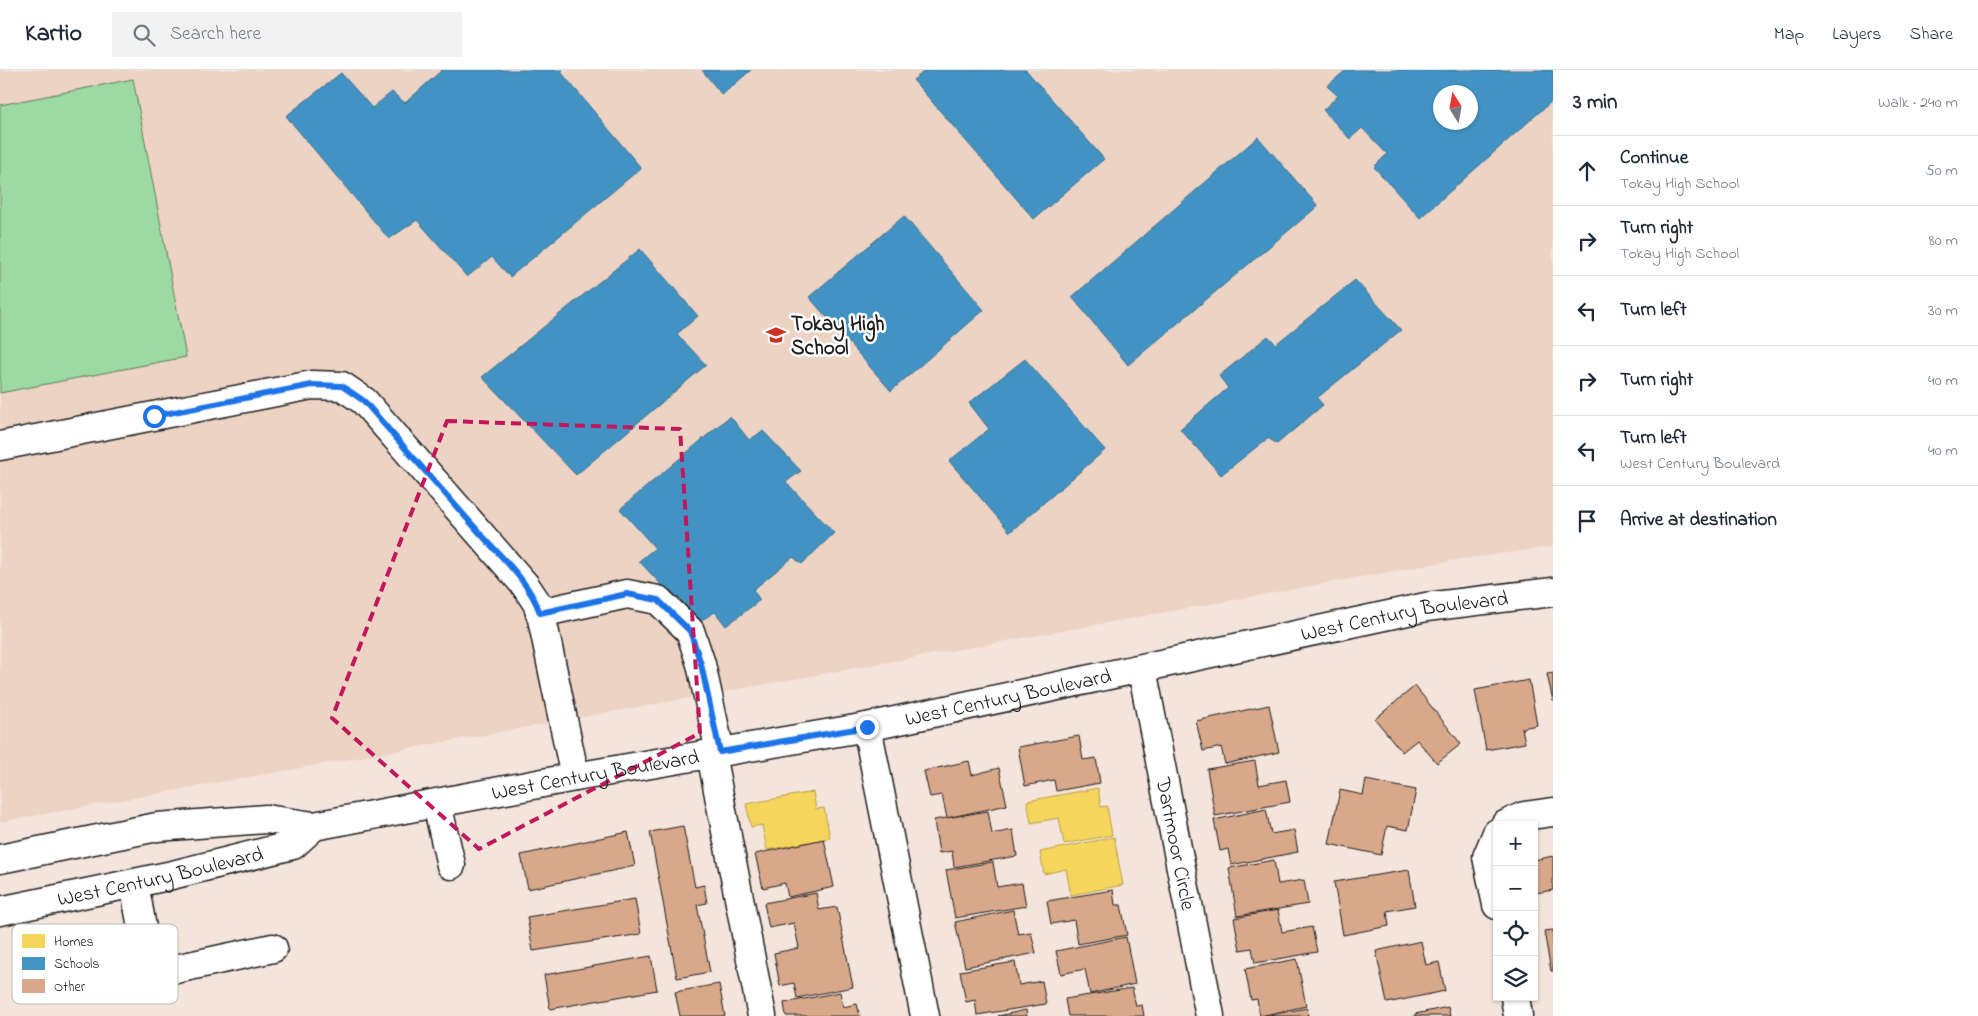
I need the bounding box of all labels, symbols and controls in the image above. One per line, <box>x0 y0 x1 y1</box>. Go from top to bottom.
search box <box>112 12 462 57</box>
text: Kartio <box>25 17 82 52</box>
icon: search <box>130 21 158 49</box>
text: Search here <box>170 21 261 48</box>
text: Map <box>1774 22 1804 48</box>
text: Layers <box>1832 22 1882 48</box>
text: Share <box>1910 22 1953 48</box>
north arrow <box>1433 85 1478 130</box>
text: 3 min <box>1573 88 1617 118</box>
text: Walk · 240 m <box>1878 91 1958 115</box>
text: Continue <box>1620 145 1688 172</box>
icon: ahead <box>1573 157 1601 185</box>
text: 50 m <box>1926 159 1958 183</box>
text: Tokay High School <box>1620 172 1739 196</box>
text: Turn right <box>1620 215 1693 242</box>
icon: right <box>1573 227 1601 255</box>
text: 80 m <box>1929 229 1958 253</box>
text: Tokay High School <box>1620 242 1739 266</box>
icon: left <box>1573 297 1601 325</box>
text: Turn left <box>1620 297 1687 324</box>
text: 30 m <box>1928 299 1958 323</box>
place label: Tokay High School <box>791 310 885 364</box>
school or university icon: Tokay High School <box>765 324 787 346</box>
icon: right <box>1573 367 1601 395</box>
text: Turn right <box>1620 367 1693 394</box>
text: 40 m <box>1928 369 1958 393</box>
route start <box>143 405 166 428</box>
text: Turn left <box>1620 425 1687 452</box>
icon: left <box>1573 437 1601 465</box>
text: 40 m <box>1928 439 1958 463</box>
text: West Century Boulevard <box>1620 452 1780 476</box>
icon: arrive <box>1573 507 1601 535</box>
text: Arrive at destination <box>1620 507 1777 534</box>
street label: West Century Boulevard <box>1298 584 1510 650</box>
street label: West Century Boulevard <box>902 662 1114 735</box>
route end <box>856 716 879 739</box>
street label: West Century Boulevard <box>489 743 702 809</box>
street label: Dartmoor Circle <box>1146 774 1202 913</box>
map controls <box>1493 821 1538 1001</box>
button: + <box>1493 821 1538 866</box>
street label: West Century Boulevard <box>55 840 267 916</box>
button: − <box>1493 866 1538 911</box>
button: locate <box>1493 911 1538 956</box>
legend <box>12 924 178 1004</box>
text: Homes <box>54 932 94 953</box>
text: Schools <box>54 954 99 975</box>
button: layers <box>1493 956 1538 1001</box>
text: Other <box>54 977 86 998</box>

